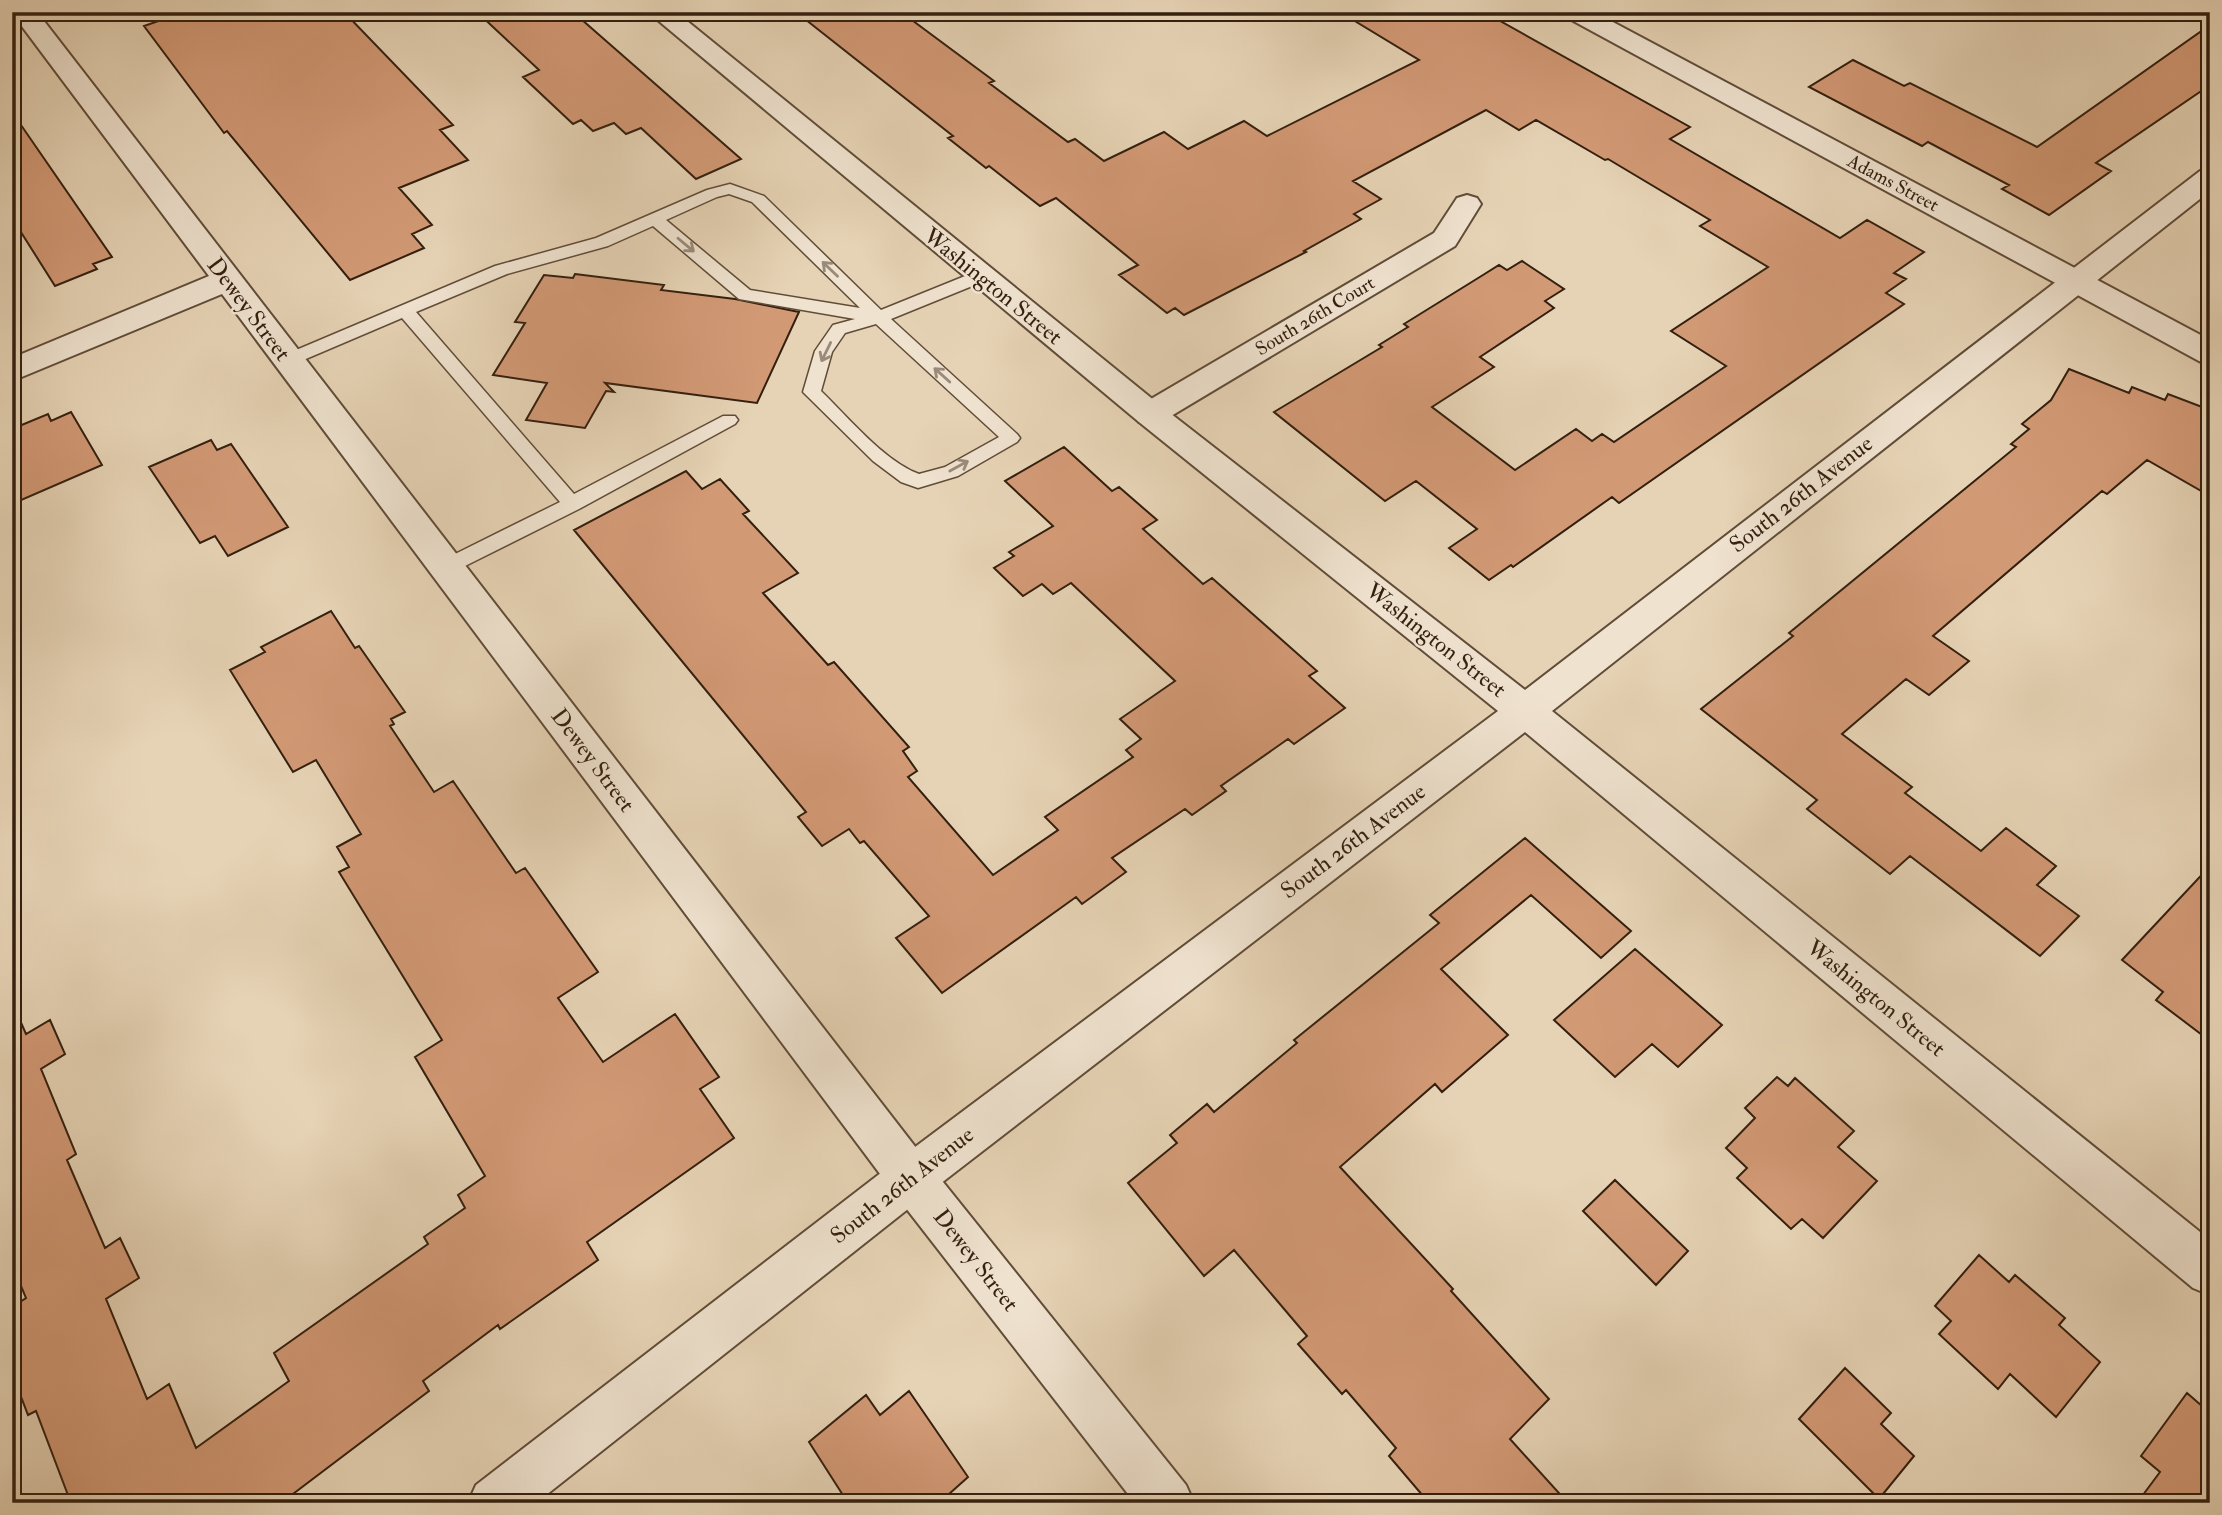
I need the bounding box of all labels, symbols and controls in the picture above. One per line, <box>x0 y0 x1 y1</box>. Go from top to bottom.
street label: Adams Street <box>1842 148 1943 217</box>
street label: Washington Street <box>917 220 1068 351</box>
one-way arrow <box>677 237 695 253</box>
street label: Dewey Street <box>201 251 297 367</box>
one-way arrow <box>822 261 839 278</box>
street label: South 26th Court <box>1251 271 1379 361</box>
one-way arrow <box>818 341 832 362</box>
one-way arrow <box>933 367 951 383</box>
street label: South 26th Avenue <box>1723 429 1879 559</box>
one-way arrow <box>949 459 969 473</box>
street label: Washington Street <box>1359 575 1512 704</box>
street label: Dewey Street <box>545 702 641 818</box>
street label: South 26th Avenue <box>1275 777 1432 905</box>
street label: Washington Street <box>1800 932 1951 1063</box>
street label: South 26th Avenue <box>824 1120 980 1250</box>
street label: Dewey Street <box>927 1203 1025 1317</box>

